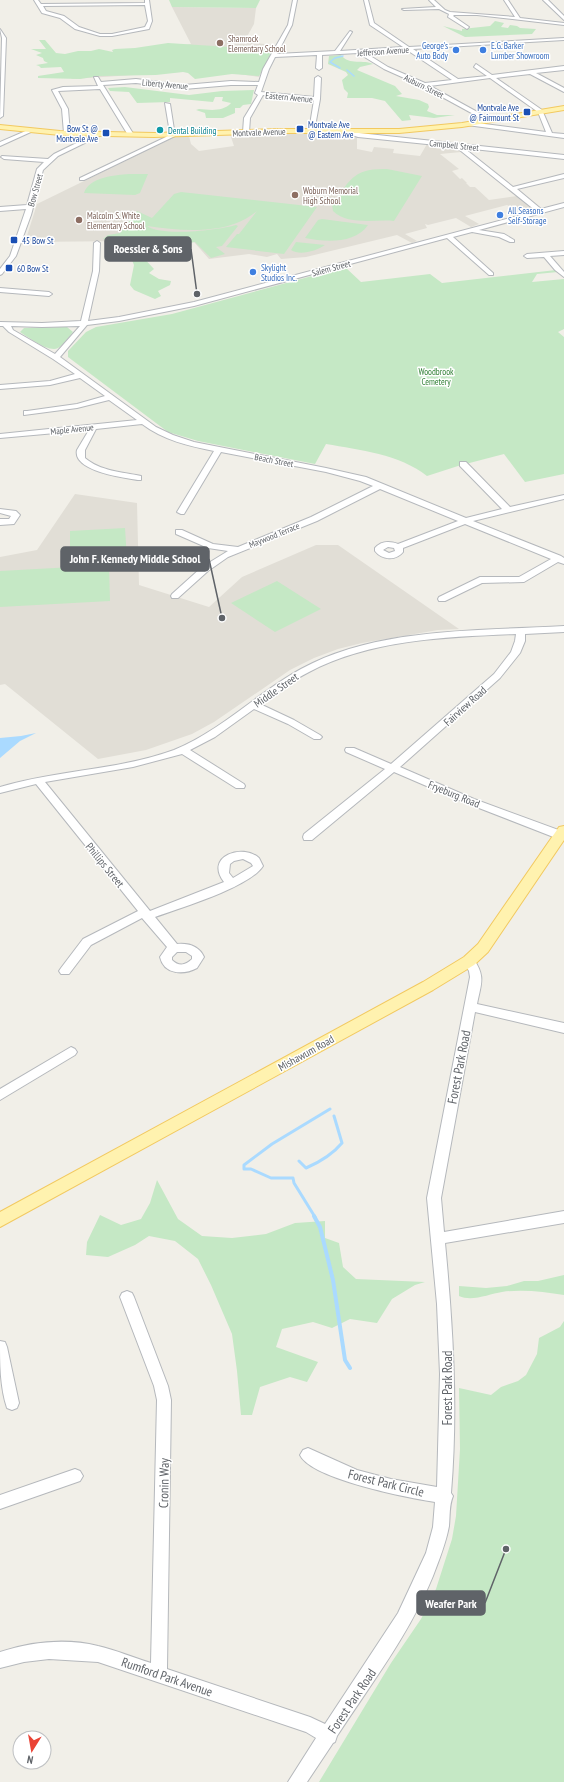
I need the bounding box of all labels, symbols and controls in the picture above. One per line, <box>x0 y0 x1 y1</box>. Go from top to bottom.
place label: Shamrock Elementary School <box>228 33 287 54</box>
marker: Shamrock Elementary School <box>215 38 225 48</box>
place label: George's Auto Body <box>416 40 449 61</box>
place label: E.G. Barker Lumber Showroom <box>491 40 550 61</box>
street label: Jefferson Avenue <box>356 44 410 58</box>
marker: George's Auto Body <box>451 45 461 55</box>
marker: E.G. Barker Lumber Showroom <box>478 45 488 55</box>
street label: Auburn Street <box>402 72 446 101</box>
street label: Liberty Avenue <box>142 77 189 92</box>
street label: Eastern Avenue <box>265 89 313 105</box>
place label: Montvale Ave @ Fairmount St <box>469 102 520 123</box>
marker: Montvale Ave @ Fairmount St <box>522 107 532 117</box>
place label: Montvale Ave @ Eastern Ave <box>308 119 354 140</box>
place label: Bow St @ Montvale Ave <box>56 123 98 144</box>
marker: Montvale Ave @ Eastern Ave <box>295 124 305 134</box>
marker: Dental Building <box>155 125 165 135</box>
place label: Dental Building <box>168 125 216 136</box>
street label: Montvale Avenue <box>232 126 286 138</box>
marker: Bow St @ Montvale Ave <box>101 128 111 138</box>
street label: Campbell Street <box>429 137 480 153</box>
street label: Bow Street <box>25 172 45 208</box>
place label: Woburn Memorial High School <box>303 185 359 206</box>
marker: Woburn Memorial High School <box>290 190 300 200</box>
place label: All Seasons Self-Storage <box>508 205 547 226</box>
place label: Malcolm S. White Elementary School <box>87 210 146 231</box>
marker: All Seasons Self-Storage <box>495 210 505 220</box>
marker: Malcolm S. White Elementary School <box>74 215 84 225</box>
marker: 45 Bow St <box>9 235 19 245</box>
place label: 45 Bow St <box>22 235 54 246</box>
callout: Roessler & Sons <box>105 237 191 261</box>
text: Roessler & Sons <box>113 241 183 256</box>
street label: Salem Street <box>310 257 352 278</box>
place label: Skylight Studios Inc. <box>261 262 297 283</box>
marker: 60 Bow St <box>4 263 14 273</box>
place label: 60 Bow St <box>17 263 49 274</box>
marker: Skylight Studios Inc. <box>248 267 258 277</box>
park label: Woodbrook Cemetery <box>418 366 454 387</box>
street label: Maple Avenue <box>50 421 94 437</box>
street label: Beach Street <box>254 451 295 469</box>
street label: Maywood Terrace <box>247 520 301 550</box>
callout: John F. Kennedy Middle School <box>61 547 209 571</box>
text: John F. Kennedy Middle School <box>69 551 200 566</box>
street label: Middle Street <box>251 670 301 710</box>
street label: Fairview Road <box>441 683 489 729</box>
street label: Fryeburg Road <box>426 777 482 811</box>
street label: Phillips Street <box>83 840 127 890</box>
street label: Forest Park Road <box>444 1029 474 1105</box>
street label: Mishawum Road <box>276 1032 337 1074</box>
street label: Forest Park Road <box>439 1351 456 1425</box>
street label: Cronin Way <box>155 1458 173 1508</box>
street label: Forest Park Circle <box>346 1465 426 1501</box>
callout: Weafer Park <box>417 1591 485 1615</box>
text: Weafer Park <box>424 1596 477 1611</box>
street label: Rumford Park Avenue <box>119 1653 215 1701</box>
street label: Forest Park Road <box>324 1665 380 1737</box>
north arrow <box>12 1730 52 1770</box>
text: N <box>26 1752 34 1767</box>

